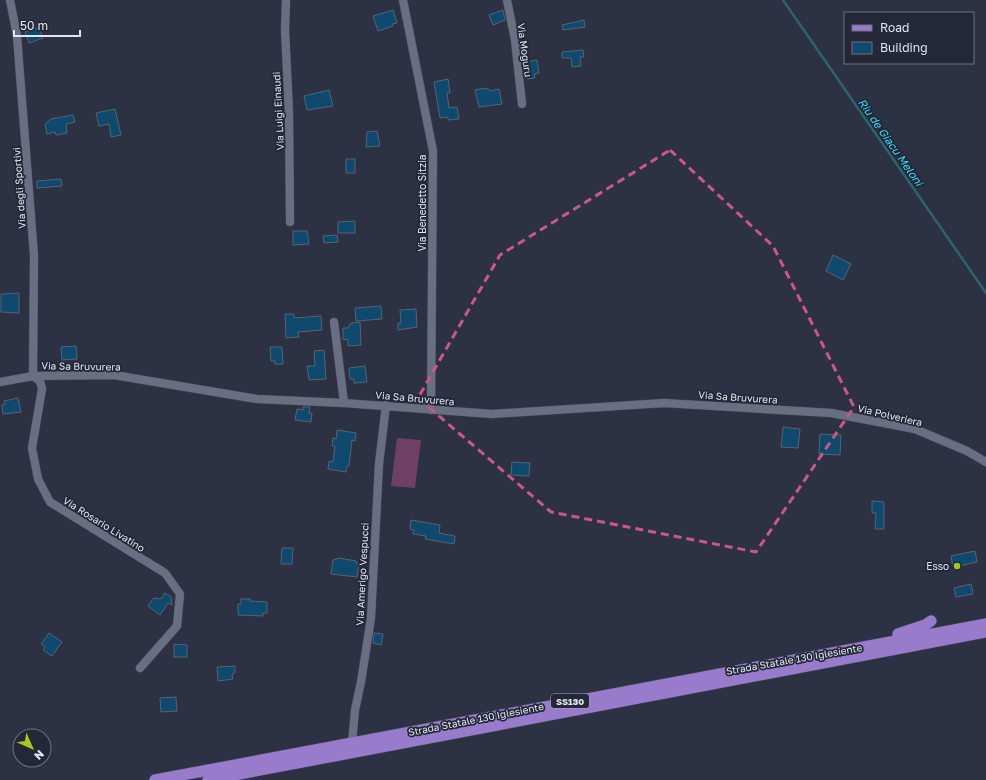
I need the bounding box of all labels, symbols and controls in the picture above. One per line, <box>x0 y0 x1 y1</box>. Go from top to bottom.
scale bar <box>14 12 80 38</box>
legend <box>844 12 974 64</box>
text: 50 m <box>20 18 48 33</box>
text: Road <box>880 20 909 35</box>
street label: Via Moguru <box>515 22 535 78</box>
text: Building <box>880 40 928 55</box>
street label: Via Luigi Einaudi <box>270 71 286 151</box>
water label: Riu de Giacu Meloni <box>856 96 927 190</box>
street label: Via degli Sportivi <box>10 147 28 229</box>
street label: Via Benedetto Sitzia <box>416 154 428 252</box>
street label: Via Sa Bruvurera <box>41 359 121 373</box>
street label: Via Sa Bruvurera <box>698 388 778 406</box>
street label: Via Sa Bruvurera <box>375 389 455 407</box>
street label: Via Polveriera <box>856 402 924 428</box>
street label: Via Rosario Livatino <box>61 494 147 554</box>
street label: Via Amerigo Vespucci <box>353 522 371 626</box>
place label: Esso <box>926 560 949 572</box>
marker: Esso <box>952 561 962 571</box>
street label: Strada Statale 130 Iglesiente <box>725 641 863 677</box>
road number: SS130 <box>551 694 589 708</box>
street label: Strada Statale 130 Iglesiente <box>407 700 545 738</box>
north arrow <box>12 728 52 768</box>
text: N <box>32 748 47 763</box>

